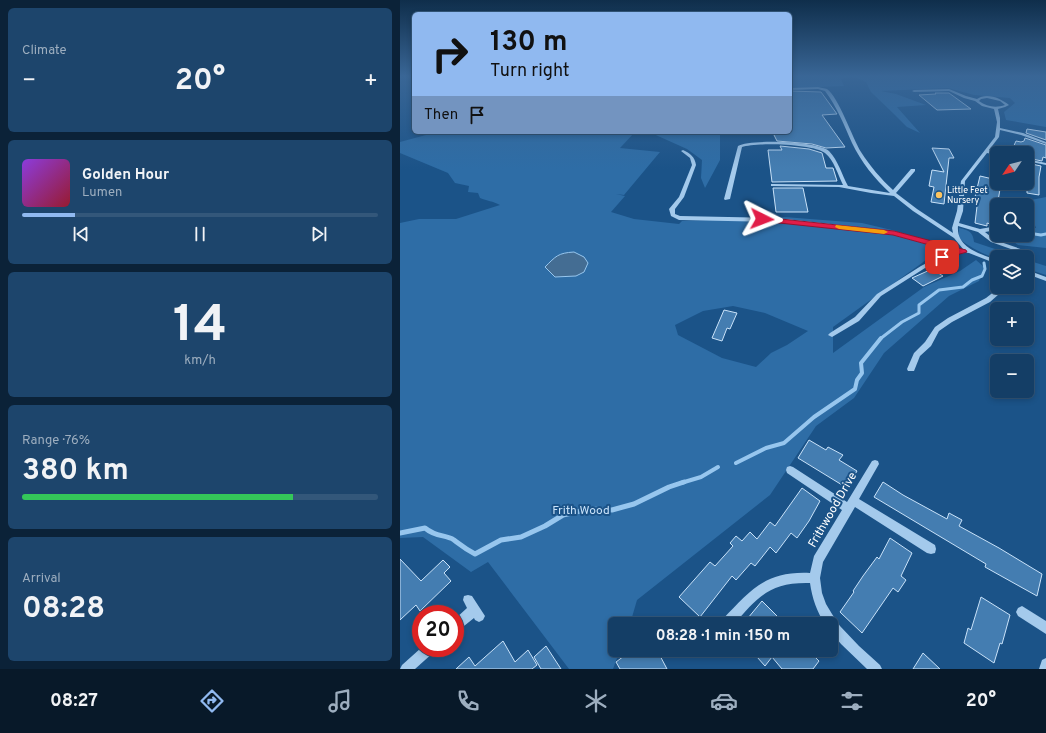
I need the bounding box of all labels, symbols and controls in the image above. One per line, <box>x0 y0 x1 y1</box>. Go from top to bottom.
text: 130 m <box>490 25 568 61</box>
icon: right <box>424 28 476 80</box>
text: Climate <box>22 43 67 59</box>
text: Turn right <box>490 60 570 83</box>
text: 20° <box>175 63 225 100</box>
text: − <box>22 68 36 95</box>
text: + <box>364 68 378 95</box>
icon: arrive <box>466 104 488 126</box>
text: Then <box>424 106 458 125</box>
north arrow <box>990 146 1034 190</box>
map controls <box>990 146 1034 398</box>
text: Golden Hour <box>82 166 169 185</box>
text: Lumen <box>82 185 122 201</box>
place label: Little Feet Nursery <box>947 185 988 206</box>
marker: Little Feet Nursery <box>934 190 944 200</box>
position arrow <box>741 198 783 240</box>
button: search <box>990 198 1034 242</box>
icon: previous <box>70 223 92 245</box>
icon: pause <box>189 223 211 245</box>
icon: next <box>308 223 330 245</box>
pin <box>925 240 959 274</box>
icon: arrive <box>931 246 953 268</box>
button: layers <box>990 250 1034 294</box>
text: 14 <box>173 294 227 360</box>
button: + <box>990 302 1034 346</box>
text: km/h <box>184 353 216 369</box>
button: − <box>990 354 1034 398</box>
text: Range · 76% <box>22 433 90 449</box>
text: 380 km <box>22 453 129 490</box>
street label: Frithwood Drive <box>805 469 861 551</box>
park label: Frith Wood <box>552 503 610 519</box>
text: Arrival <box>22 571 61 587</box>
text: 08:28 <box>22 591 105 628</box>
speed limit sign: 20 <box>412 605 464 657</box>
text: 08:28 · 1 min · 150 m <box>656 627 790 646</box>
icon: directions <box>198 687 226 715</box>
icon: music <box>326 687 354 715</box>
icon: phone <box>454 687 482 715</box>
icon: climate <box>582 687 610 715</box>
icon: car <box>710 687 738 715</box>
icon: filters <box>838 687 866 715</box>
text: 08:27 <box>50 690 98 713</box>
text: 20° <box>966 690 996 713</box>

